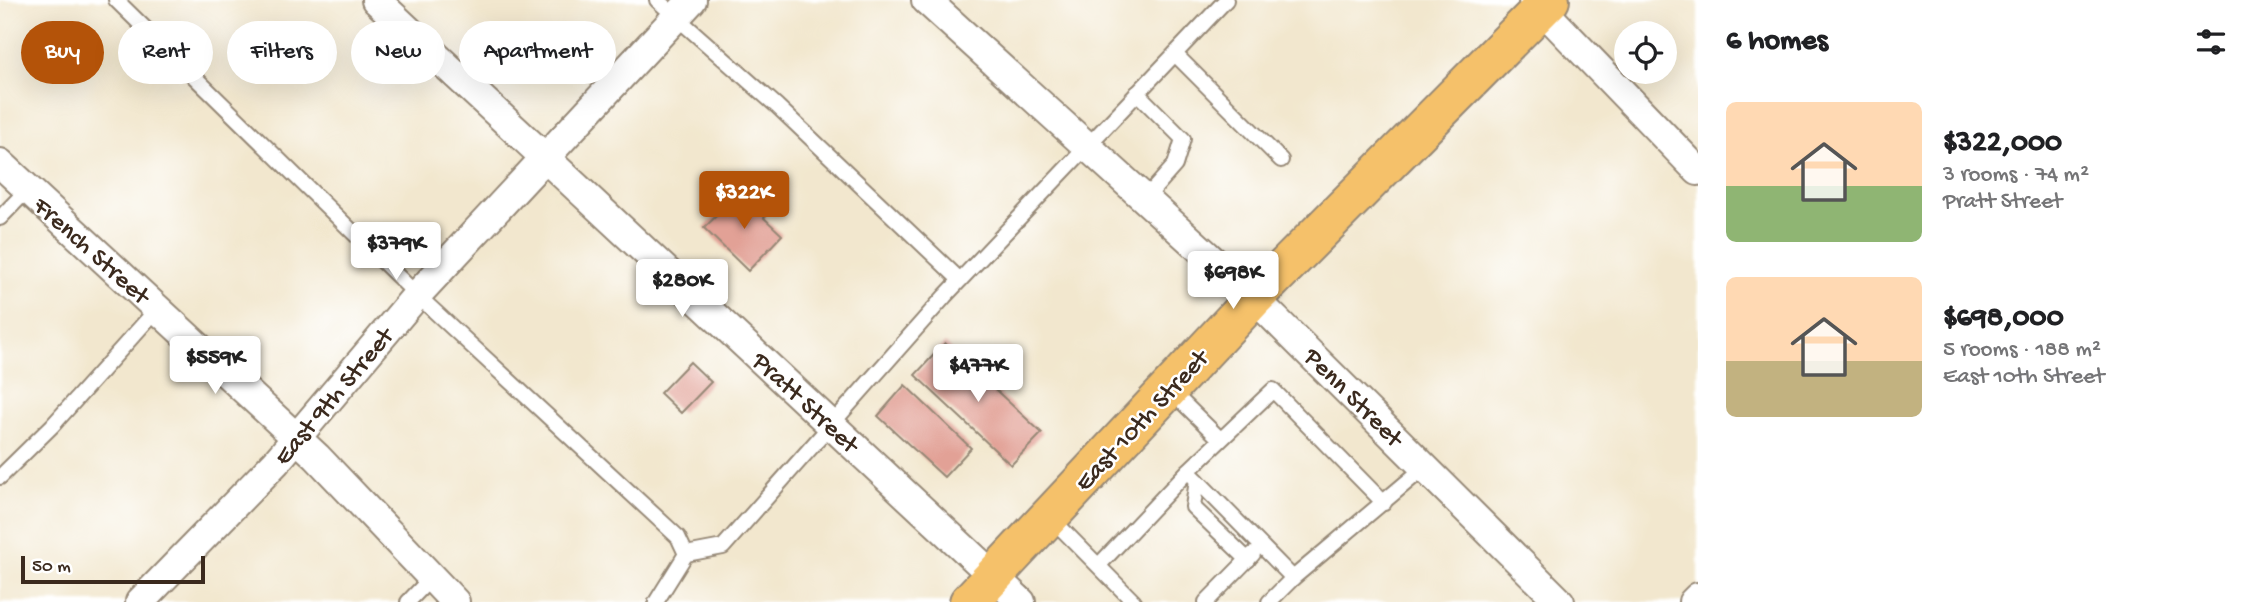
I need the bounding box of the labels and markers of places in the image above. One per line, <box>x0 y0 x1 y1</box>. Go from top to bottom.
pin: $322K <box>695 172 793 231</box>
pin: $379K <box>347 222 445 282</box>
pin: $698K <box>1184 252 1282 311</box>
pin: $280K <box>633 260 731 319</box>
pin: $559K <box>166 336 264 396</box>
pin: $477K <box>929 344 1027 404</box>

